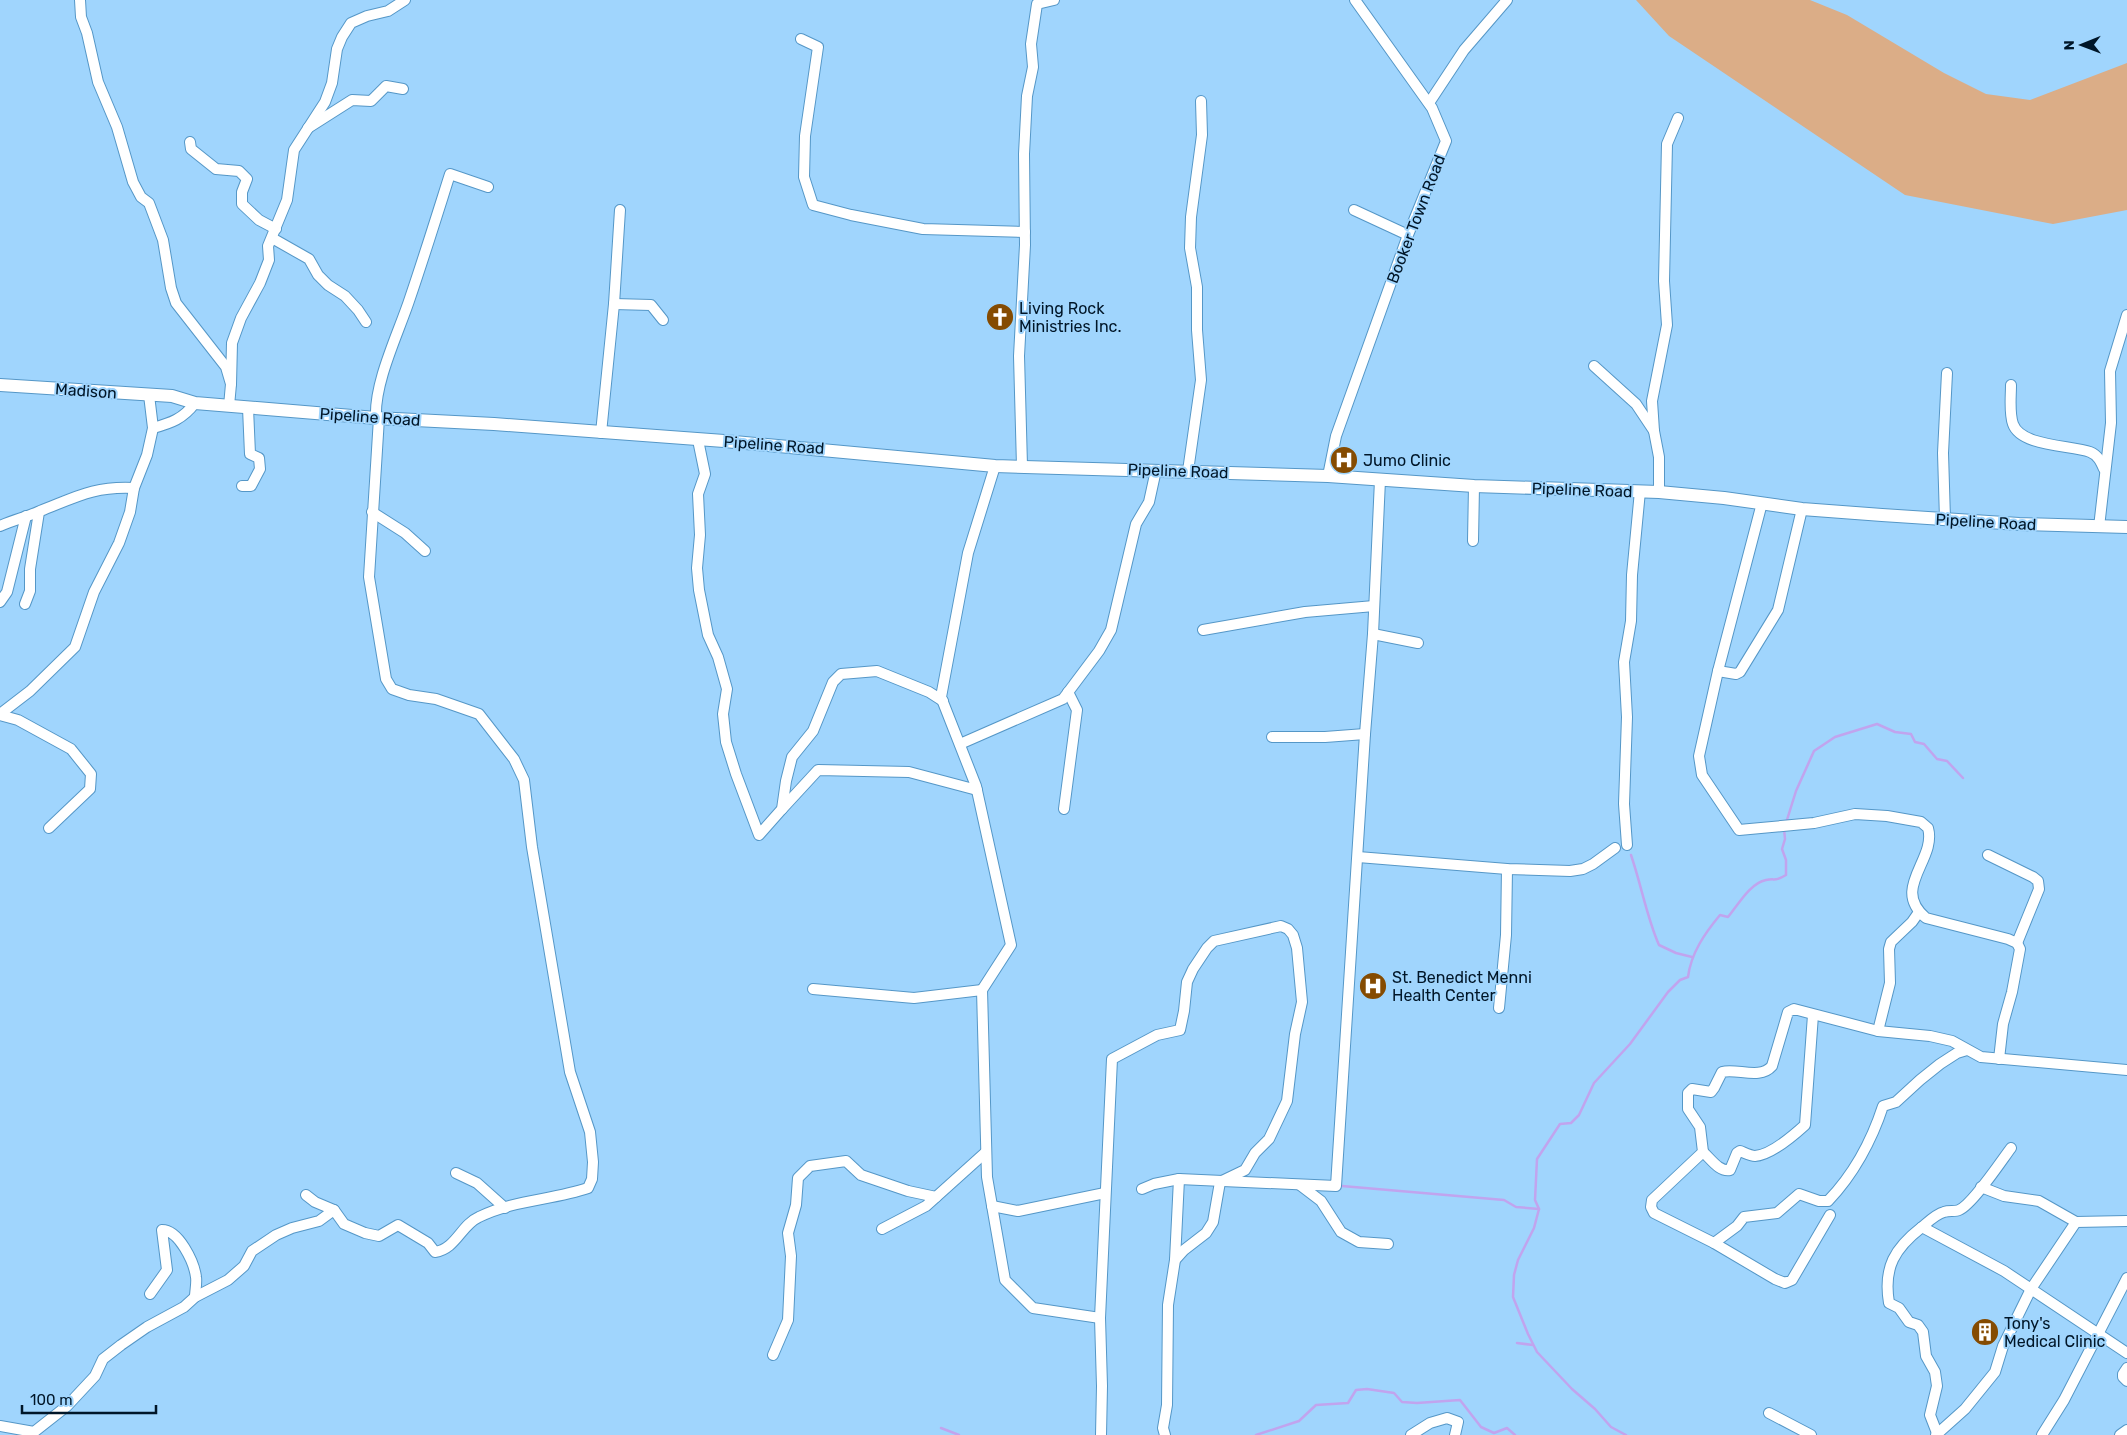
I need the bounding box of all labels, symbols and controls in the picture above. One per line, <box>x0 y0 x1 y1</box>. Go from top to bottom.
north arrow <box>2057 20 2107 70</box>
text: N <box>2061 40 2078 50</box>
street label: Booker Town Road <box>1383 152 1449 286</box>
place label: Living Rock Ministries Inc. <box>1019 299 1121 336</box>
church icon: Living Rock Ministries Inc. <box>985 302 1015 332</box>
street label: Madison <box>54 379 118 403</box>
street label: Pipeline Road <box>319 404 421 430</box>
street label: Pipeline Road <box>723 432 825 458</box>
hospital icon: Jumo Clinic <box>1329 445 1359 475</box>
place label: Jumo Clinic <box>1363 451 1451 470</box>
street label: Pipeline Road <box>1127 460 1229 482</box>
street label: Pipeline Road <box>1531 479 1633 501</box>
street label: Pipeline Road <box>1935 510 2037 534</box>
place label: St. Benedict Menni Health Center <box>1392 968 1532 1005</box>
hospital icon: St. Benedict Menni Health Center <box>1358 971 1388 1001</box>
place label: Tony's Medical Clinic <box>2004 1314 2106 1351</box>
building icon: Tony's Medical Clinic <box>1970 1317 2000 1347</box>
scale bar <box>22 1382 156 1414</box>
text: 100 m <box>30 1391 72 1409</box>

